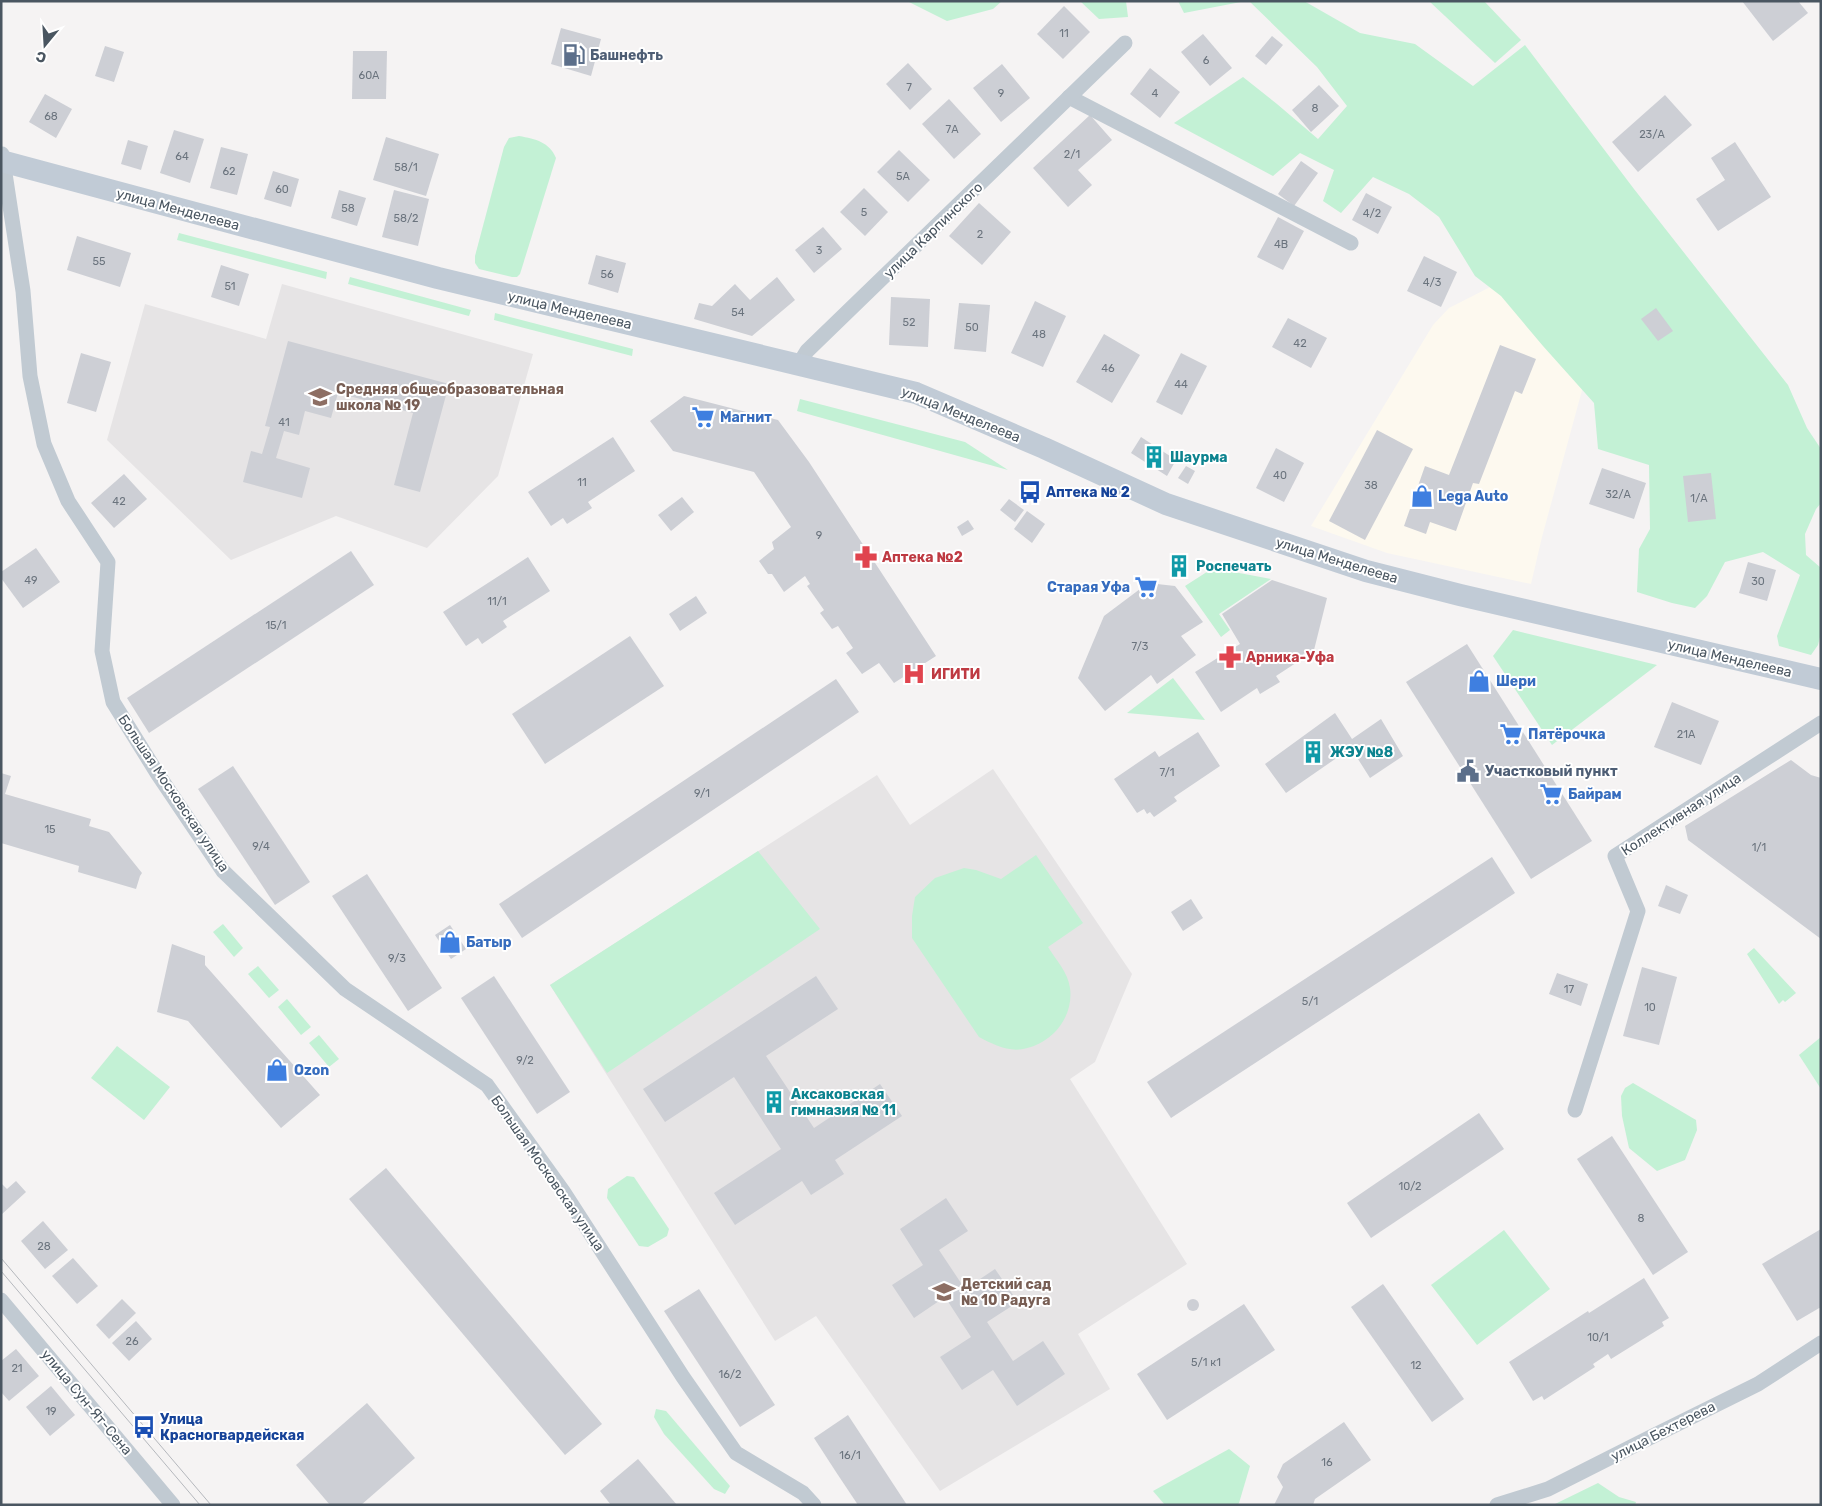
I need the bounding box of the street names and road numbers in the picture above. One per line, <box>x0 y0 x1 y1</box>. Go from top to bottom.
street label: улица Карпинского <box>880 179 986 282</box>
street label: улица Менделеева <box>114 185 241 234</box>
street label: улица Менделеева <box>506 288 634 333</box>
street label: улица Менделеева <box>899 383 1023 446</box>
street label: улица Менделеева <box>1274 534 1400 587</box>
street label: улица Менделеева <box>1666 636 1794 681</box>
street label: Большая Московская улица <box>115 711 233 875</box>
street label: Коллективная улица <box>1618 769 1744 859</box>
street label: Большая Московская улица <box>487 1092 608 1254</box>
street label: улица Сун-Ят-Сена <box>37 1346 136 1459</box>
street label: улица Бехтерева <box>1608 1398 1718 1465</box>

